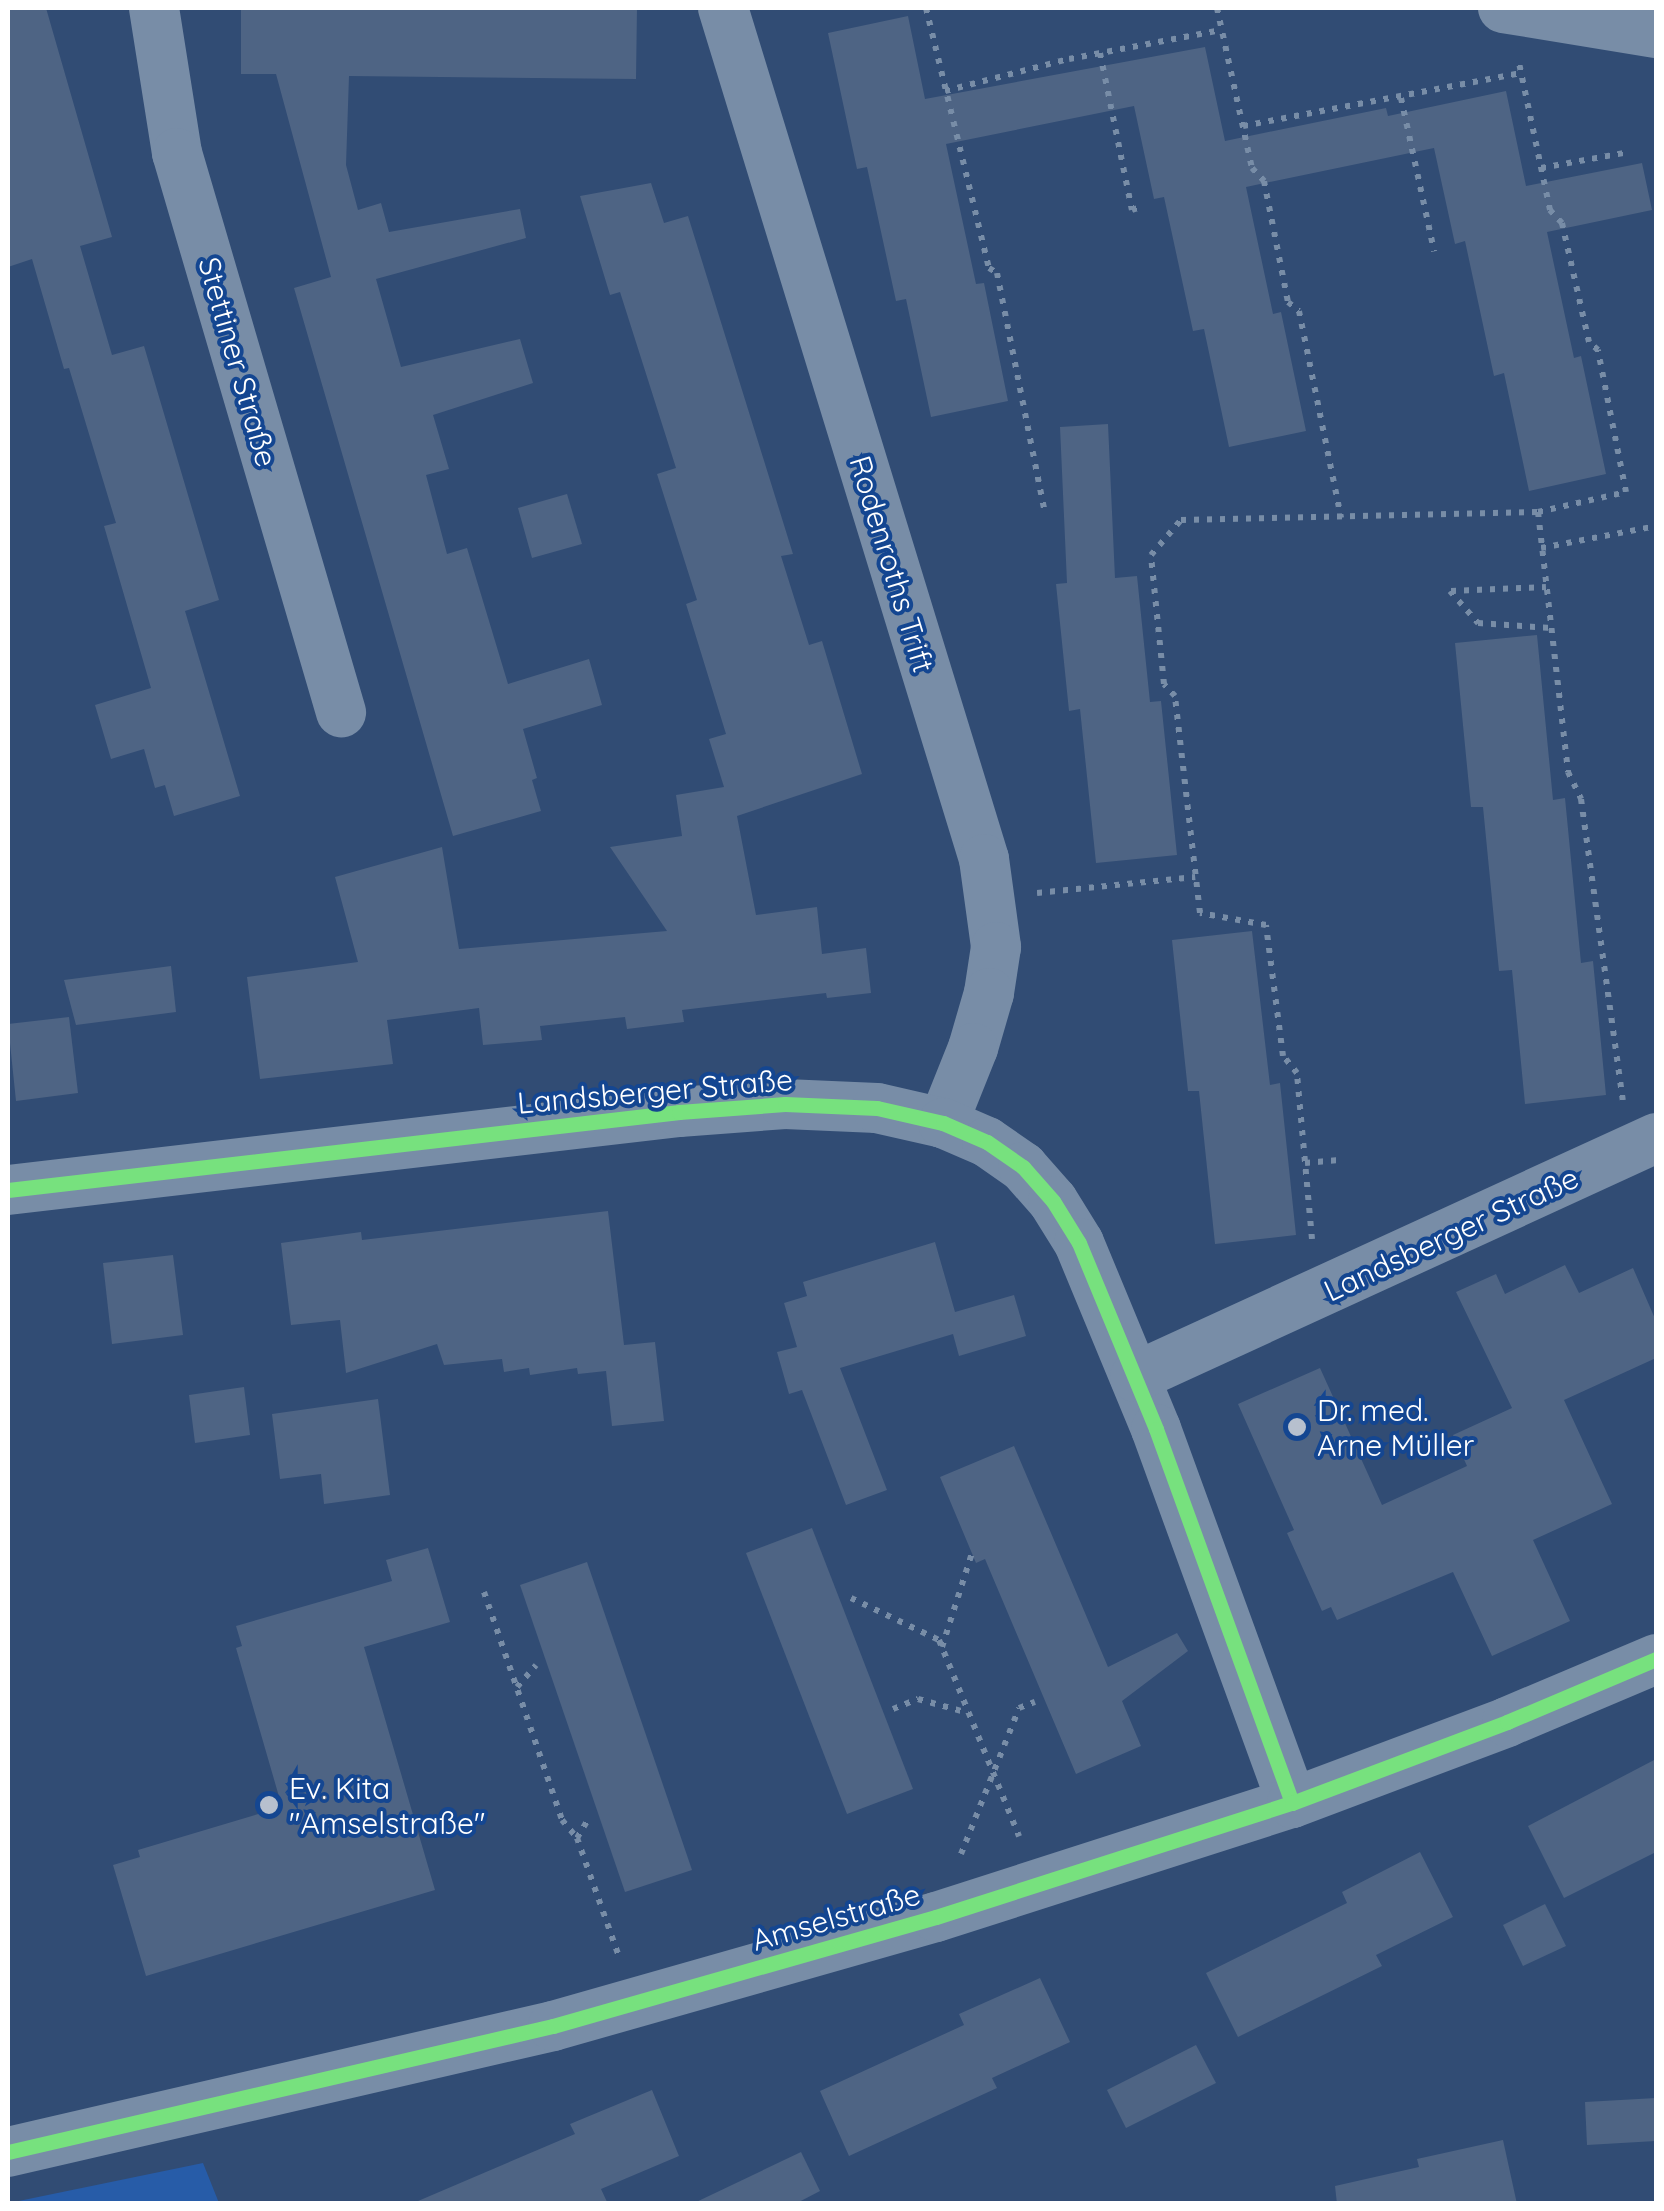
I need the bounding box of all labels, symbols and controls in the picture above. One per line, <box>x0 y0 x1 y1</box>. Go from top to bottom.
street label: Stettiner Straße <box>191 253 285 471</box>
street label: Rodenroths Trift <box>842 451 942 677</box>
street label: Landsberger Straße <box>516 1061 794 1121</box>
street label: Landsberger Straße <box>1318 1159 1584 1309</box>
place label: Dr. med. Arne Müller <box>1317 1392 1474 1462</box>
marker: Dr. med. Arne Müller <box>1286 1416 1308 1438</box>
place label: Ev. Kita "Amselstraße" <box>289 1770 485 1840</box>
marker: Ev. Kita "Amselstraße" <box>258 1794 280 1816</box>
street label: Amselstraße <box>748 1876 924 1958</box>

